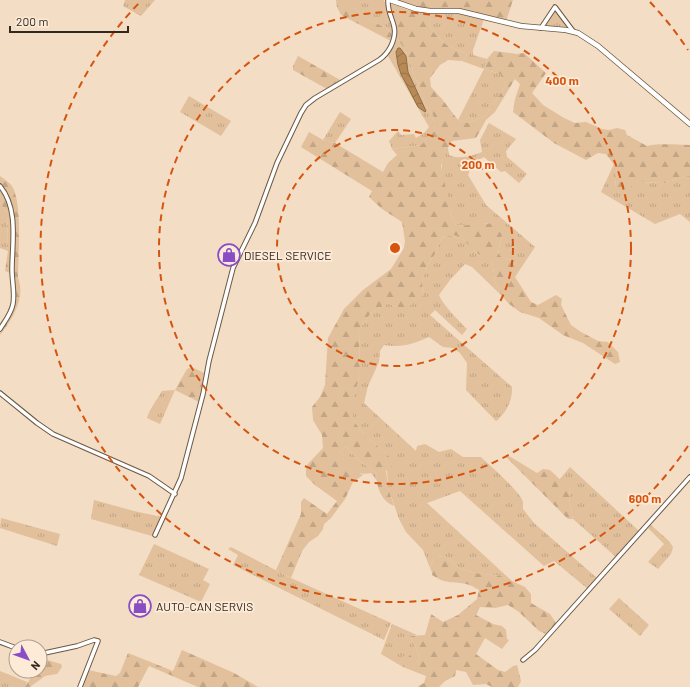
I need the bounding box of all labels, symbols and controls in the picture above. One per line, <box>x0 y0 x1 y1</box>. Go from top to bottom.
scale bar <box>10 8 128 34</box>
text: 200 m <box>16 14 48 28</box>
text: 400 m <box>545 73 579 87</box>
text: 200 m <box>462 157 494 171</box>
centre of rings <box>388 241 402 255</box>
shop icon: DIESEL SERVICE <box>216 242 242 268</box>
place label: DIESEL SERVICE <box>244 248 332 262</box>
text: 600 m <box>629 491 661 505</box>
shop icon: AUTO-CAN SERVIS <box>127 593 153 619</box>
place label: AUTO-CAN SERVIS <box>156 599 253 613</box>
north arrow <box>8 639 48 679</box>
text: N <box>29 659 43 673</box>

